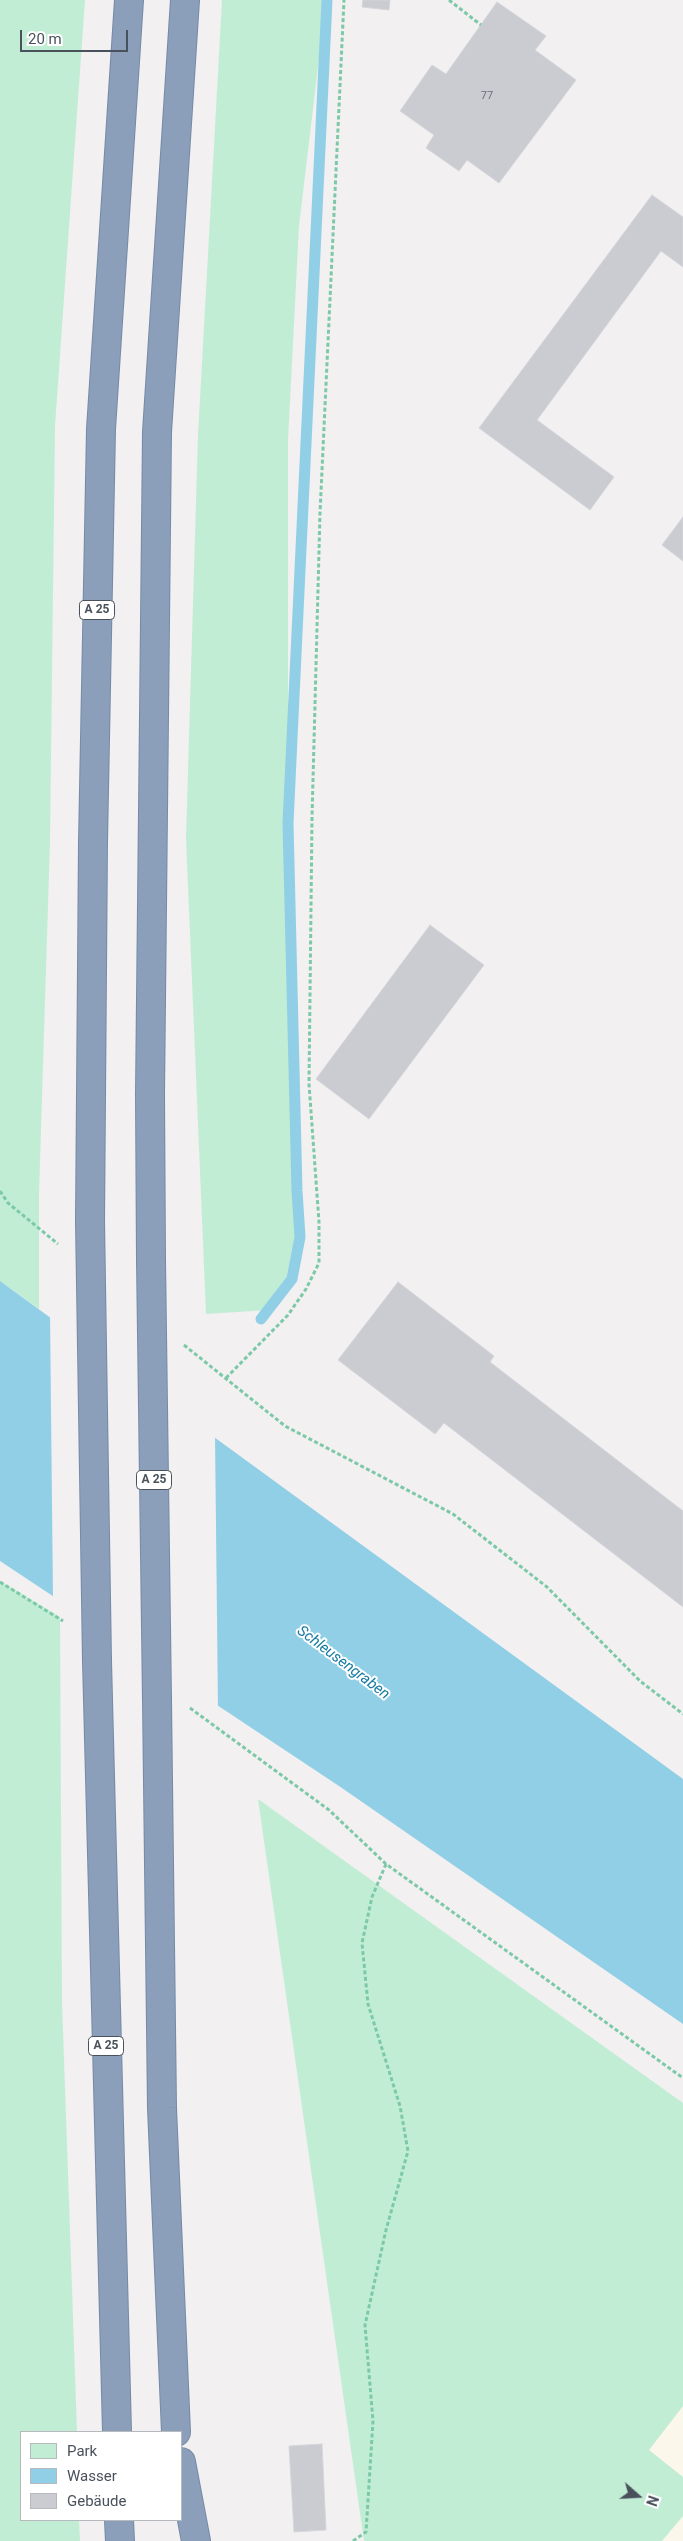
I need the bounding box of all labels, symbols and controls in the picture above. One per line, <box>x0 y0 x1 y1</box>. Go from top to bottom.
scale bar <box>22 20 130 52</box>
text: 20 m <box>28 30 62 48</box>
house number: 77 <box>481 89 493 103</box>
road number: A 25 <box>80 600 114 620</box>
road number: A 25 <box>136 1470 172 1490</box>
water label: Schleusengraben <box>293 1622 393 1704</box>
road number: A 25 <box>88 2036 124 2056</box>
legend <box>20 2431 182 2521</box>
text: Park <box>67 2442 97 2460</box>
text: Wasser <box>67 2467 117 2485</box>
north arrow <box>613 2471 663 2521</box>
text: Gebäude <box>67 2492 126 2510</box>
text: N <box>643 2494 661 2508</box>

